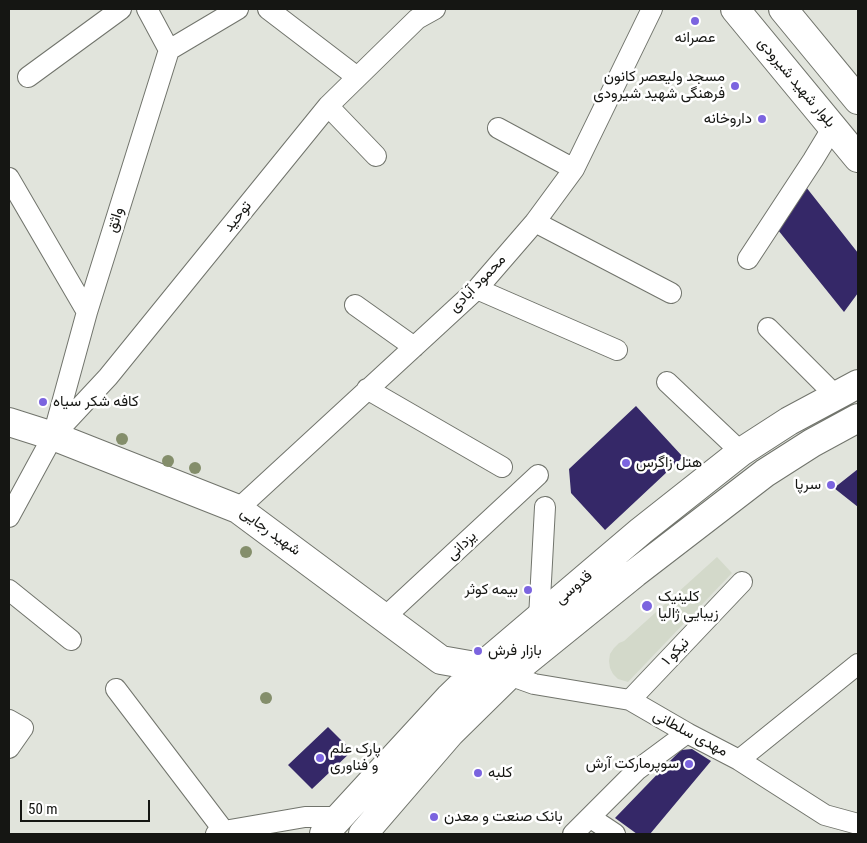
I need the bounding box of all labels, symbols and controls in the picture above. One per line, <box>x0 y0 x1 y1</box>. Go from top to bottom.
marker: عصرانه <box>689 15 701 27</box>
place label: عصرانه <box>674 29 716 47</box>
street label: بلوار شهید شیرودی <box>753 34 839 132</box>
place label: مسجد ولیعصر کانون فرهنگی شهید شیرودی <box>593 68 725 103</box>
marker: مسجد ولیعصر کانون فرهنگی شهید شیرودی <box>729 80 741 92</box>
place label: داروخانه <box>704 110 752 128</box>
marker: داروخانه <box>756 113 768 125</box>
street label: توحید <box>220 198 256 236</box>
street label: واثق <box>104 205 128 235</box>
street label: محمود آبادی <box>446 251 510 317</box>
place label: کافه شکر سیاه <box>53 393 139 411</box>
marker: کافه شکر سیاه <box>37 396 49 408</box>
place label: هتل زاگرس <box>636 454 702 472</box>
marker: هتل زاگرس <box>620 457 632 469</box>
place label: سرپا <box>795 476 821 494</box>
marker: سرپا <box>825 479 837 491</box>
street label: شهید رجایی <box>236 504 304 560</box>
street label: یزدانی <box>443 528 481 564</box>
street label: قدوسی <box>552 567 596 609</box>
place label: بیمه کوثر <box>465 581 518 599</box>
marker: بیمه کوثر <box>522 584 534 596</box>
place label: کلینیک زیبایی ژالیا <box>658 588 719 623</box>
marker: کلینیک زیبایی ژالیا <box>640 599 654 613</box>
street label: نیکو ۱ <box>658 634 694 670</box>
place label: بازار فرش <box>488 642 542 660</box>
marker: بازار فرش <box>472 645 484 657</box>
street label: مهدی سلطانی <box>650 707 730 761</box>
place label: پارک علم و فناوری <box>330 740 381 775</box>
marker: پارک علم و فناوری <box>314 752 326 764</box>
place label: سوپرمارکت آرش <box>586 755 679 773</box>
marker: سوپرمارکت آرش <box>683 758 695 770</box>
place label: کلبه <box>488 764 512 782</box>
marker: کلبه <box>472 767 484 779</box>
scale bar <box>22 790 152 822</box>
text: 50 m <box>28 800 58 818</box>
place label: بانک صنعت و معدن <box>444 808 563 826</box>
marker: بانک صنعت و معدن <box>428 811 440 823</box>

